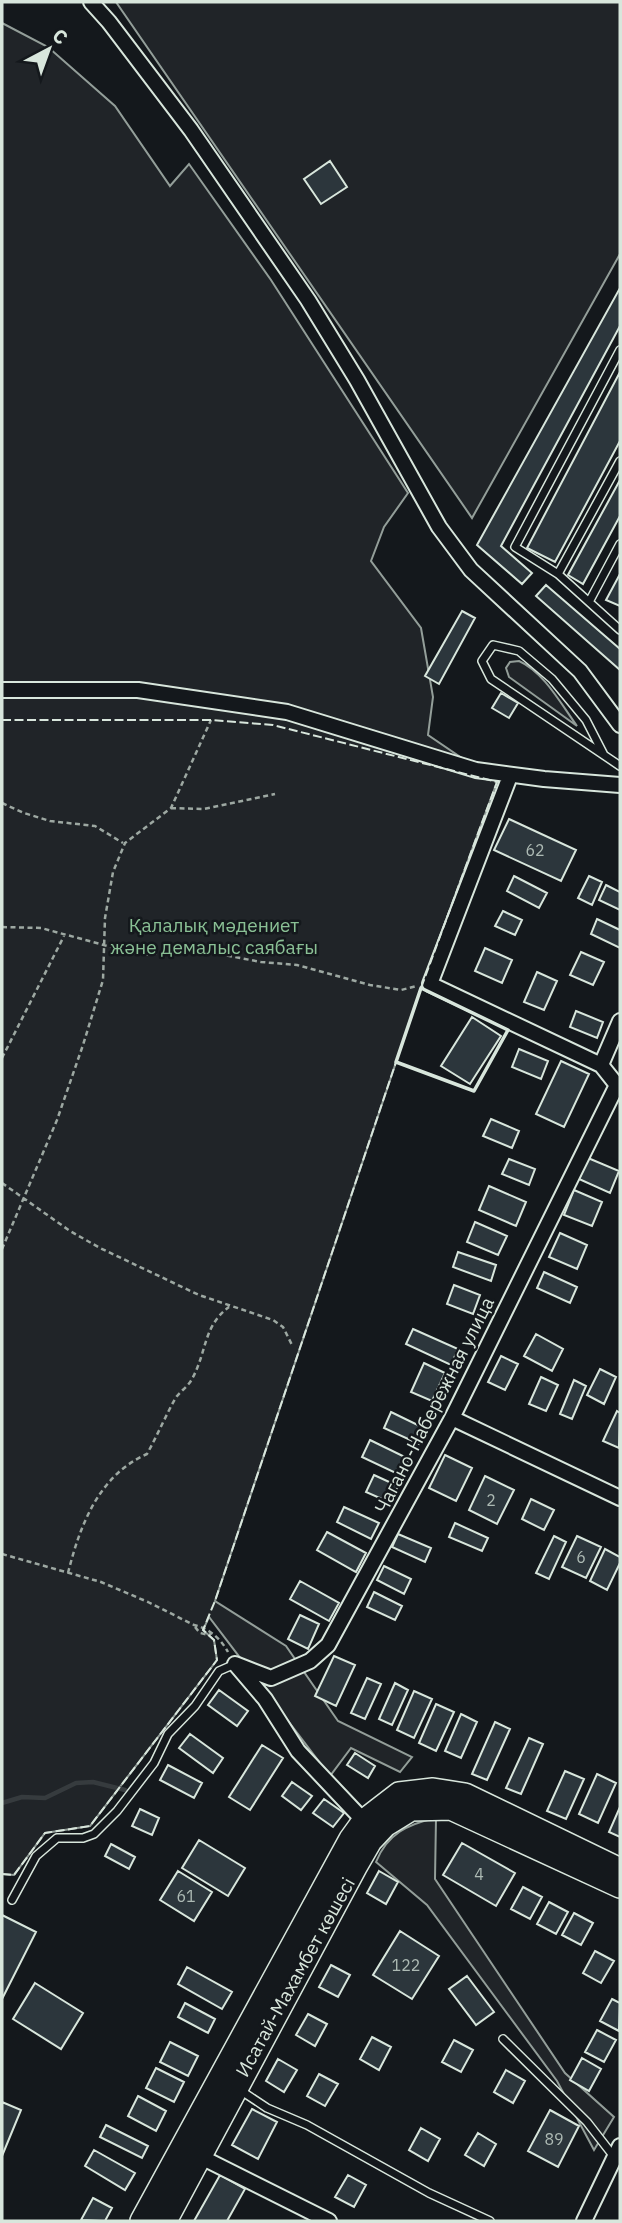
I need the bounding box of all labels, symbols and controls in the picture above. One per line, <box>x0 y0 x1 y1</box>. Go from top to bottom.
north arrow <box>14 14 84 84</box>
text: С <box>48 23 73 49</box>
house number: 62 <box>525 840 545 860</box>
park label: Қалалық мәдениет және демалыс саябағы <box>110 913 318 959</box>
street label: Чагано-Набережная улица <box>369 1293 499 1517</box>
house number: 2 <box>486 1490 496 1510</box>
house number: 6 <box>576 1547 586 1567</box>
house number: 4 <box>474 1864 484 1884</box>
street label: Исатай-Махамбет көшесі <box>230 1873 360 2081</box>
house number: 61 <box>176 1886 196 1906</box>
house number: 122 <box>392 1955 420 1975</box>
house number: 89 <box>544 2129 564 2149</box>

